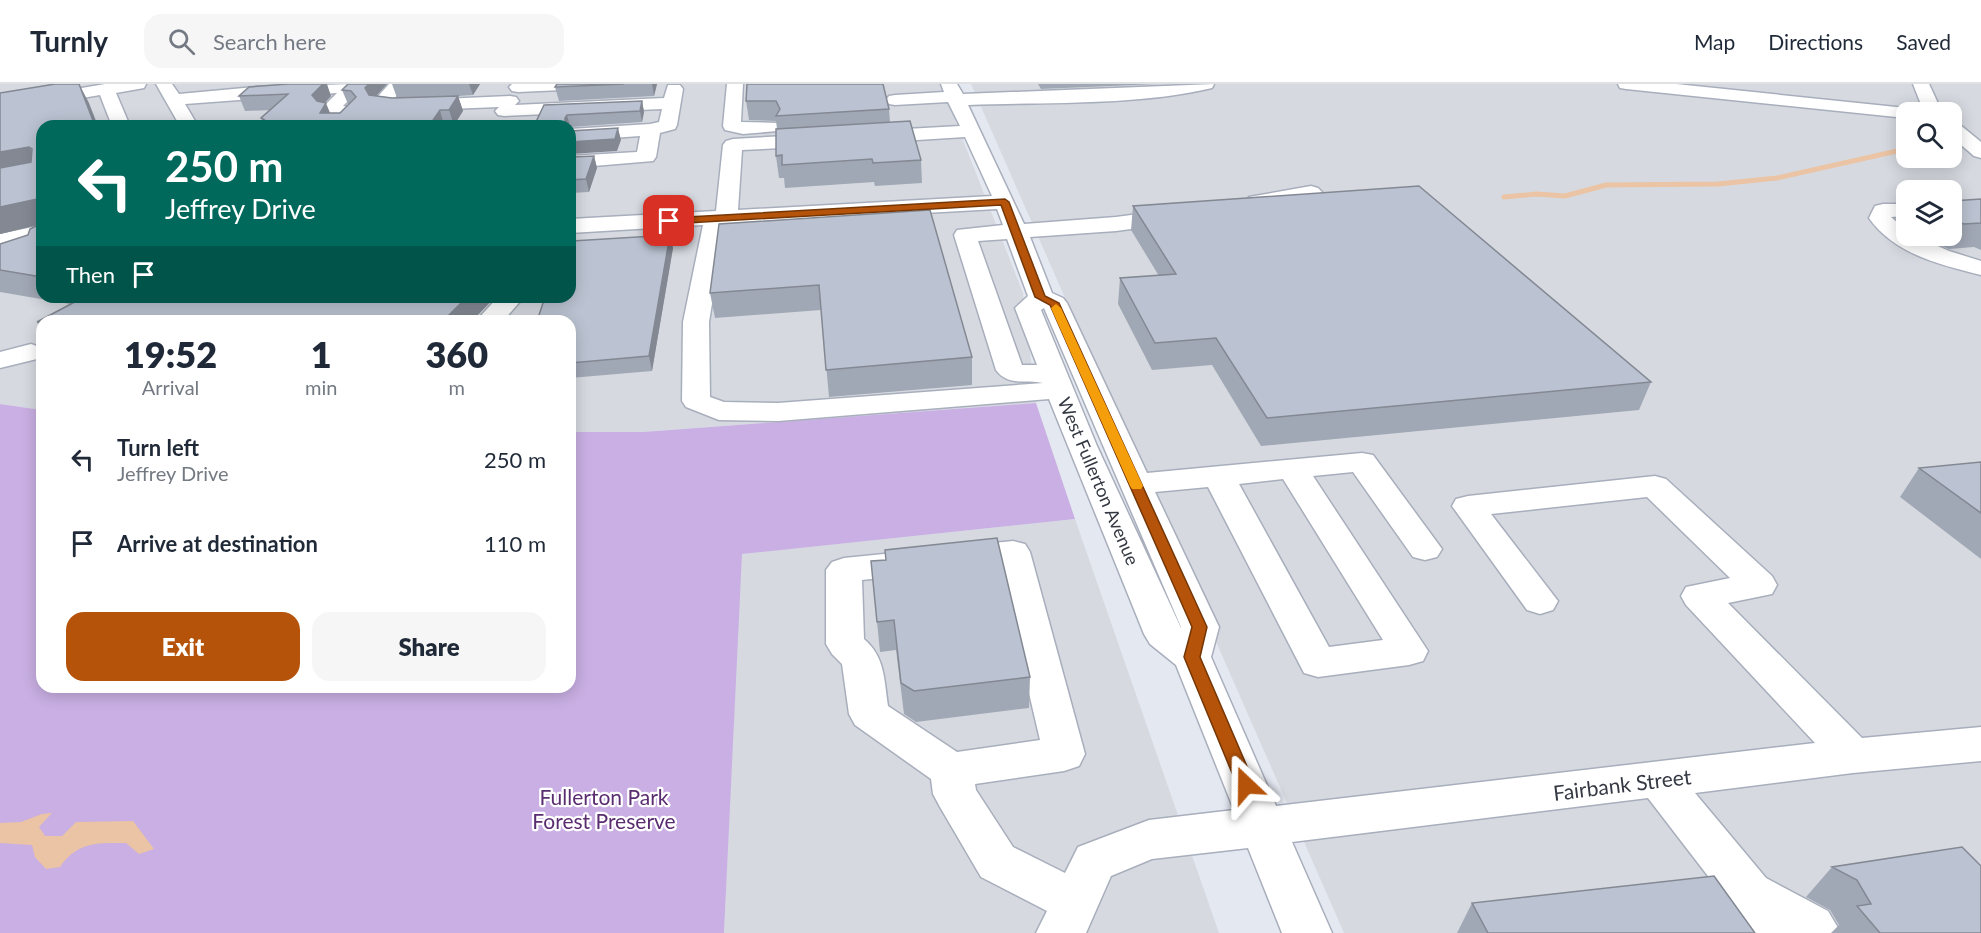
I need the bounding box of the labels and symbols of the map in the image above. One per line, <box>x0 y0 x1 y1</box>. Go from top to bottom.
pin <box>643 195 694 246</box>
street label: West Fullerton Avenue <box>1054 394 1144 568</box>
position arrow <box>1214 753 1278 817</box>
street label: Fairbank Street <box>1552 763 1693 805</box>
park label: Fullerton Park Forest Preserve <box>532 784 676 833</box>

